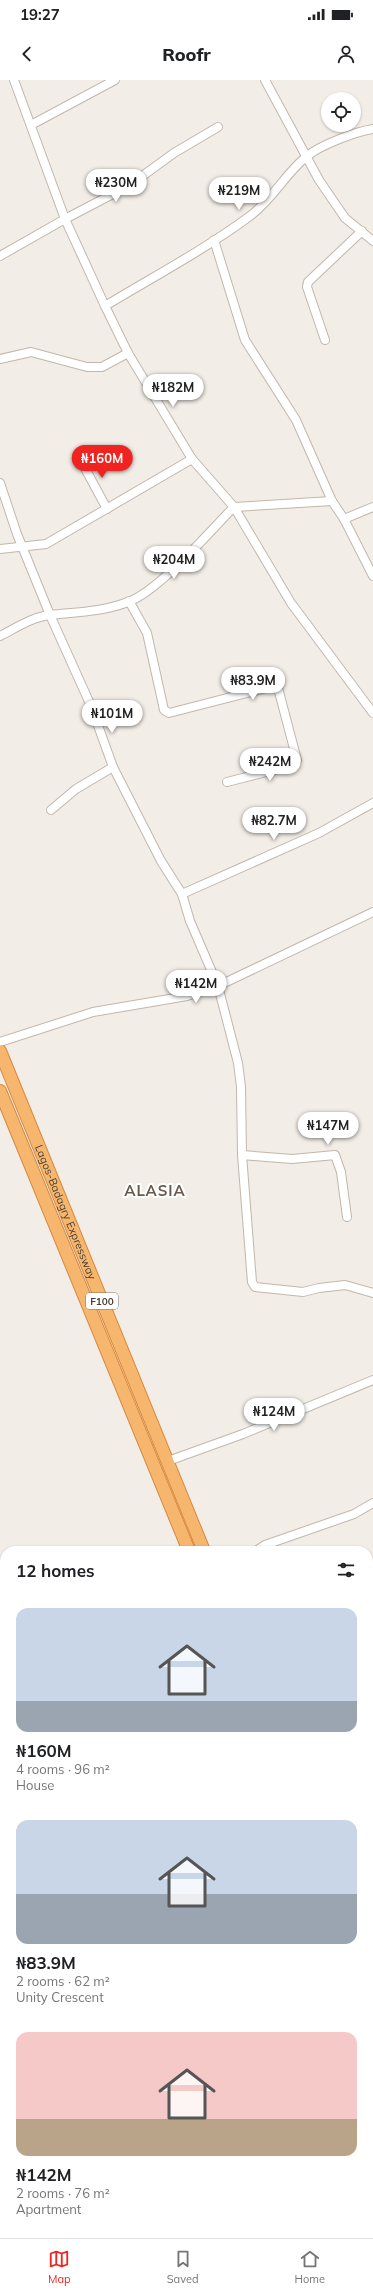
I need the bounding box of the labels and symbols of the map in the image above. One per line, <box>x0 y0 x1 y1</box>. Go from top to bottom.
pin: ₦230M <box>88 169 144 203</box>
pin: ₦219M <box>211 177 267 211</box>
pin: ₦182M <box>145 374 201 408</box>
pin: ₦160M <box>74 445 130 479</box>
pin: ₦204M <box>146 546 202 580</box>
pin: ₦83.9M <box>220 667 286 701</box>
pin: ₦101M <box>84 700 140 734</box>
pin: ₦242M <box>242 748 298 782</box>
pin: ₦82.7M <box>241 807 307 841</box>
pin: ₦142M <box>168 970 224 1004</box>
pin: ₦147M <box>300 1112 356 1146</box>
street label: Lagos-Badagry Expressway <box>32 1143 100 1282</box>
district label: ALASIA <box>124 1181 186 1200</box>
road number: F100 <box>86 1293 118 1309</box>
pin: ₦124M <box>246 1398 302 1432</box>

